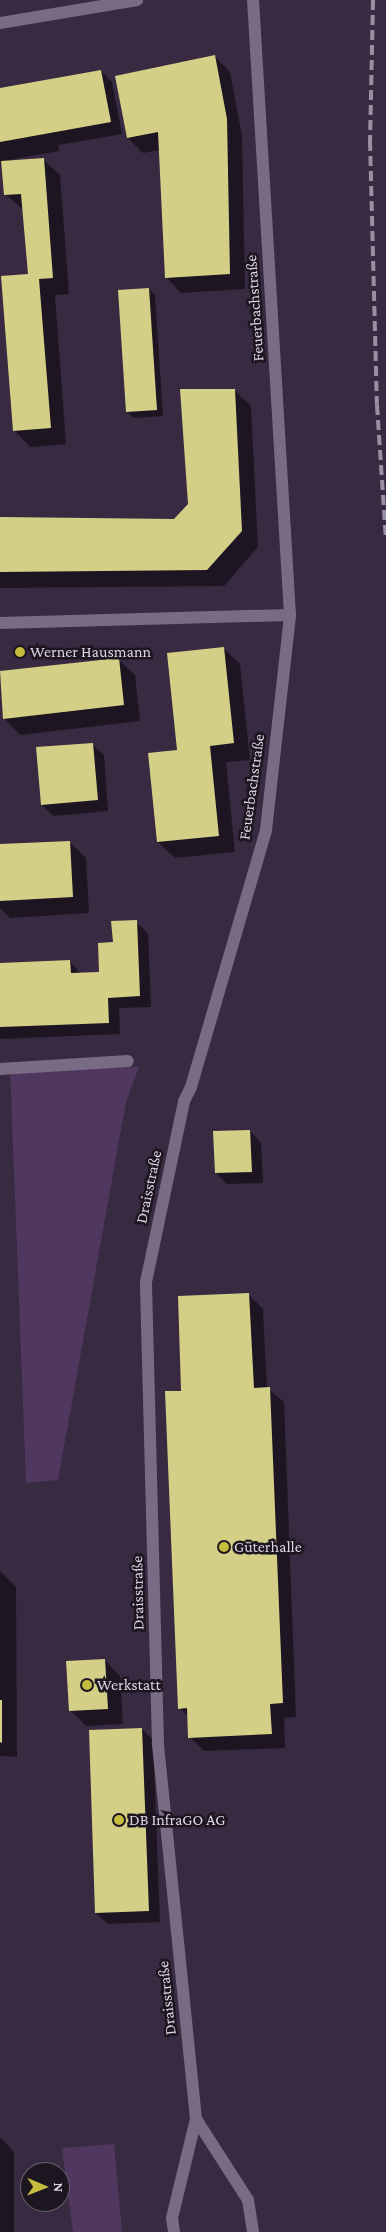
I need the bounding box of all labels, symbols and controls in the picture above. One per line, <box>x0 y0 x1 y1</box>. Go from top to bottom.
street label: Feuerbachstraße <box>242 254 268 362</box>
place label: Werner Hausmann <box>30 642 151 662</box>
marker: Werner Hausmann <box>14 646 26 658</box>
street label: Feuerbachstraße <box>235 733 269 841</box>
street label: Draisstraße <box>132 1149 166 1225</box>
place label: Güterhalle <box>234 1537 302 1557</box>
marker: Güterhalle <box>218 1541 230 1553</box>
street label: Draisstraße <box>128 1556 148 1630</box>
place label: Werkstatt <box>97 1675 161 1695</box>
marker: Werkstatt <box>81 1679 93 1691</box>
place label: DB InfraGO AG <box>129 1810 225 1830</box>
marker: DB InfraGO AG <box>113 1814 125 1826</box>
street label: Draisstraße <box>154 1960 180 2036</box>
north arrow <box>20 2162 70 2212</box>
text: N <box>51 2182 67 2192</box>

